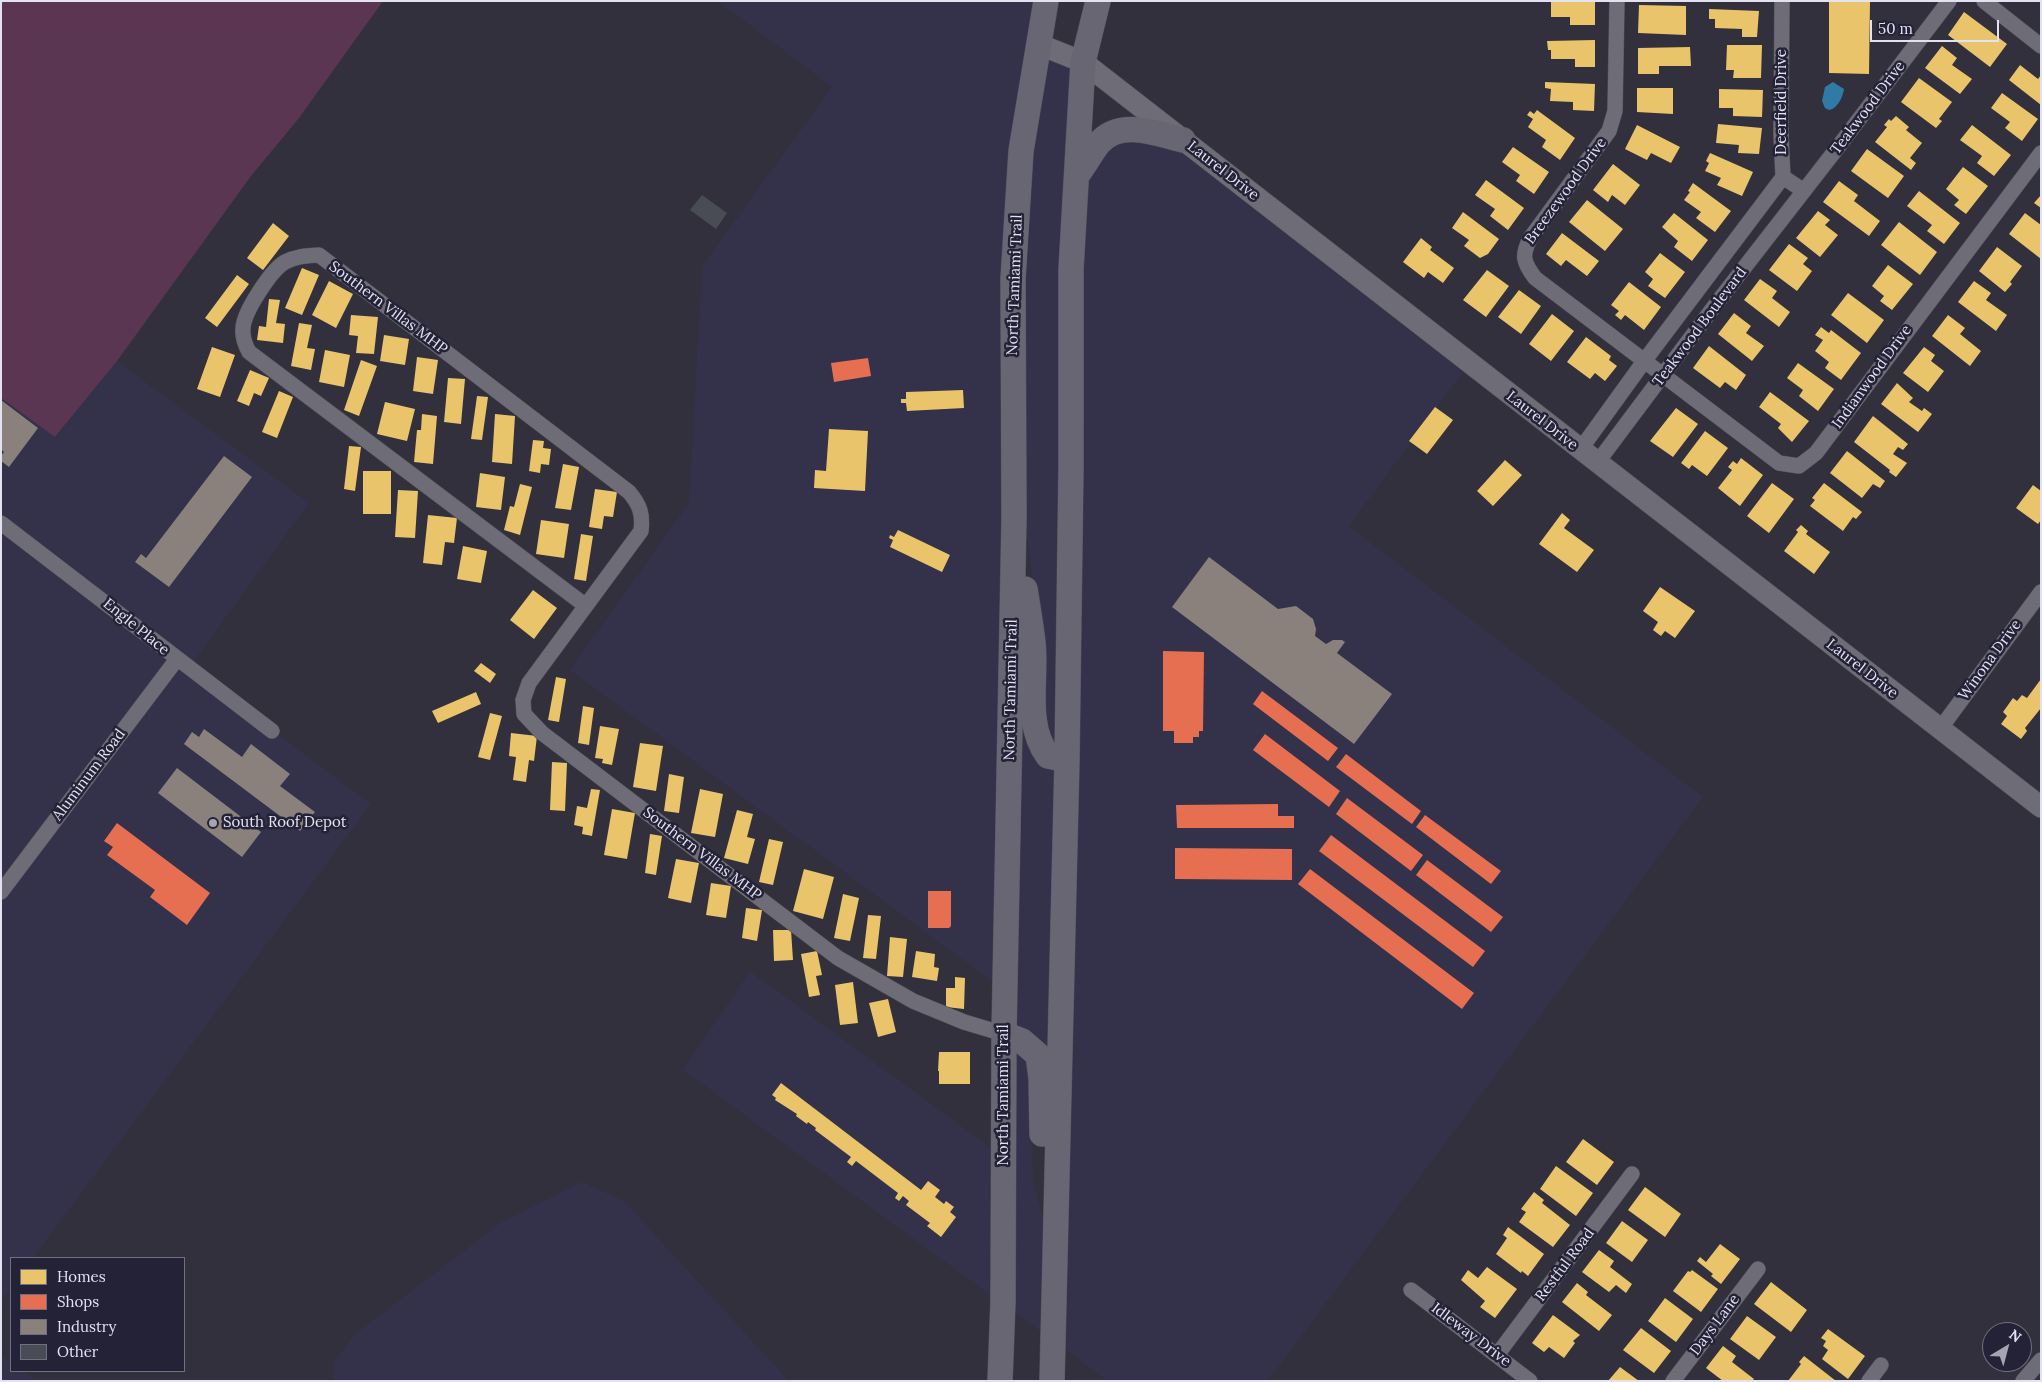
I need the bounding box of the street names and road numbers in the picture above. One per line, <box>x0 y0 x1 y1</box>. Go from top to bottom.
street label: Deerfield Drive <box>1773 49 1791 155</box>
street label: Teakwood Drive <box>1827 58 1909 158</box>
street label: Breezewood Drive <box>1521 134 1611 248</box>
street label: Laurel Drive <box>1184 138 1262 204</box>
street label: North Tamiami Trail <box>1004 214 1026 356</box>
street label: Southern Villas MHP <box>325 258 451 358</box>
street label: Teakwood Boulevard <box>1649 264 1751 390</box>
street label: Indianwood Drive <box>1828 322 1916 432</box>
street label: Laurel Drive <box>1503 388 1581 454</box>
street label: Engle Place <box>99 595 173 659</box>
street label: Winona Drive <box>1955 616 2025 704</box>
street label: North Tamiami Trail <box>1001 619 1021 761</box>
street label: Laurel Drive <box>1823 636 1901 702</box>
street label: Aluminum Road <box>49 726 129 824</box>
street label: Southern Villas MHP <box>639 804 765 904</box>
street label: North Tamiami Trail <box>995 1024 1013 1166</box>
street label: Restful Road <box>1532 1225 1598 1305</box>
street label: Days Lane <box>1686 1291 1744 1359</box>
street label: Idleway Drive <box>1428 1299 1514 1371</box>

